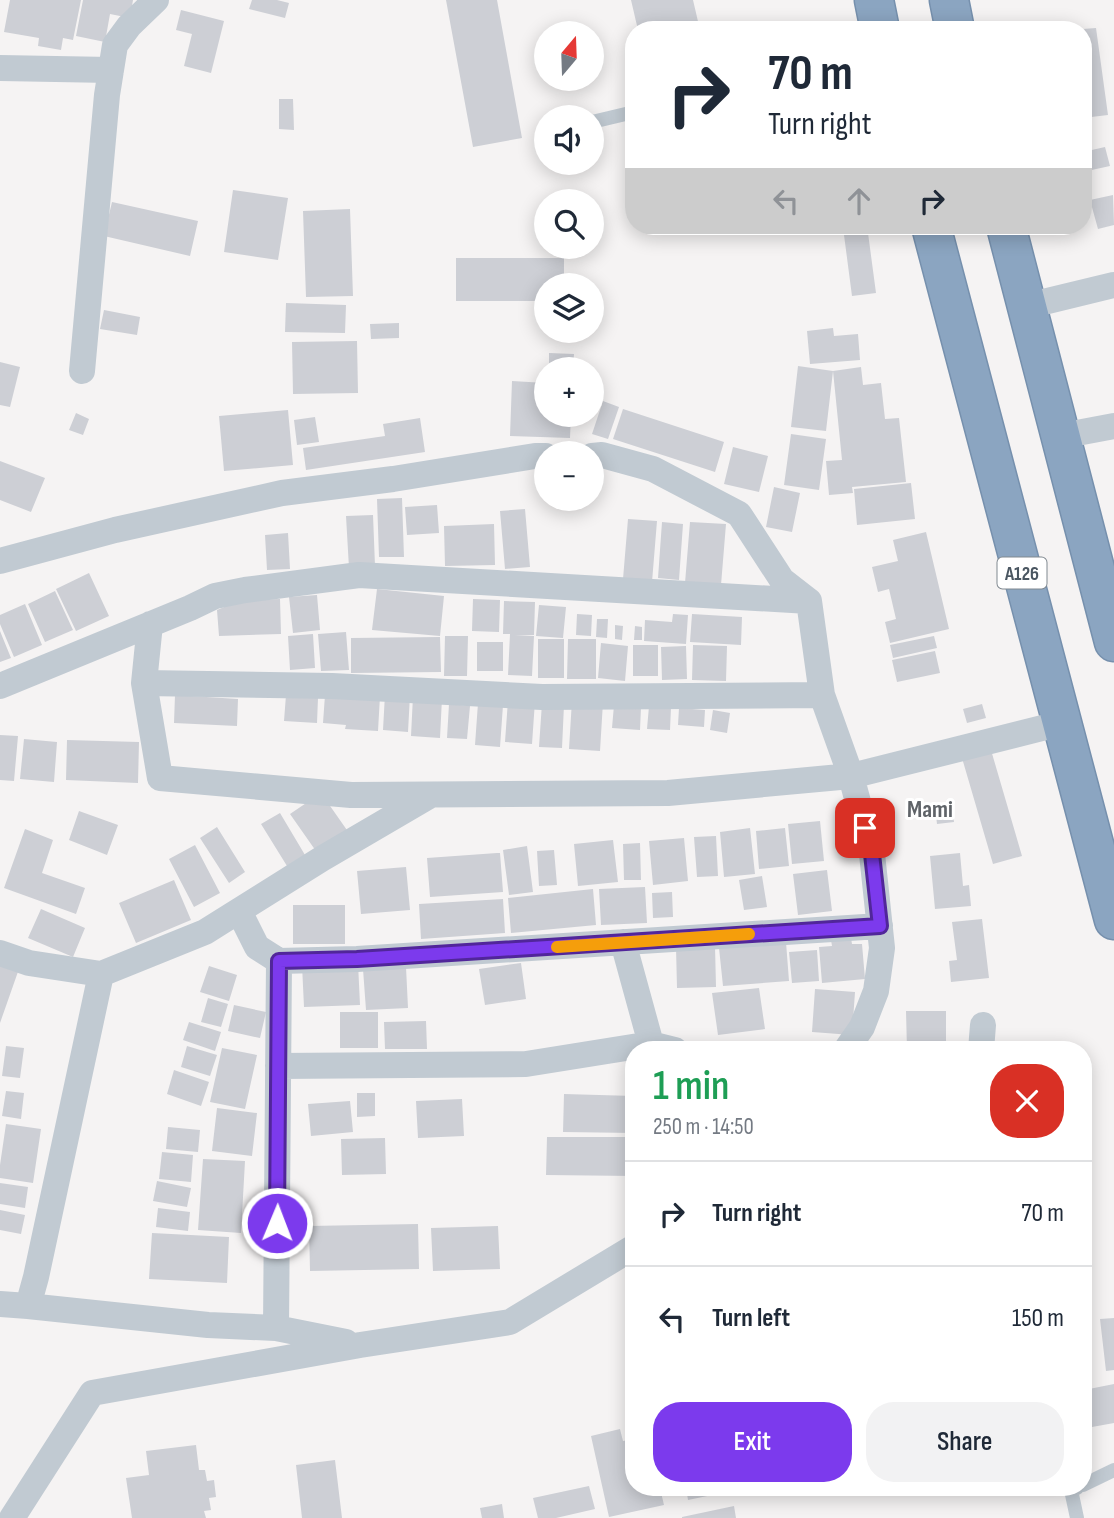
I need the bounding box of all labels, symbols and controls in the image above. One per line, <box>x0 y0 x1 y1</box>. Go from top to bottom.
north arrow <box>534 21 604 91</box>
map controls <box>534 21 604 511</box>
text: 70 m <box>768 45 853 104</box>
icon: right <box>653 49 744 140</box>
button: sound <box>534 105 604 175</box>
text: Turn right <box>768 105 872 144</box>
icon: left <box>767 182 805 220</box>
icon: ahead <box>840 182 878 220</box>
icon: right <box>913 182 951 220</box>
button: search <box>534 189 604 259</box>
button: layers <box>534 273 604 343</box>
button: + <box>534 357 604 427</box>
button: − <box>534 441 604 511</box>
road number: A126 <box>998 558 1046 588</box>
district label: Mami <box>907 795 953 824</box>
pin <box>835 798 895 858</box>
icon: arrive <box>846 809 884 847</box>
text: 1 min <box>653 1061 729 1112</box>
button: close <box>990 1064 1064 1138</box>
text: 250 m · 14:50 <box>653 1113 754 1141</box>
position arrow <box>240 1186 314 1260</box>
icon: right <box>653 1195 691 1233</box>
text: Turn right <box>712 1198 801 1229</box>
text: 70 m <box>1021 1198 1064 1229</box>
icon: left <box>653 1300 691 1338</box>
text: Turn left <box>712 1303 790 1334</box>
text: 150 m <box>1012 1303 1064 1334</box>
button: Exit <box>653 1402 852 1482</box>
button: Share <box>866 1402 1064 1482</box>

